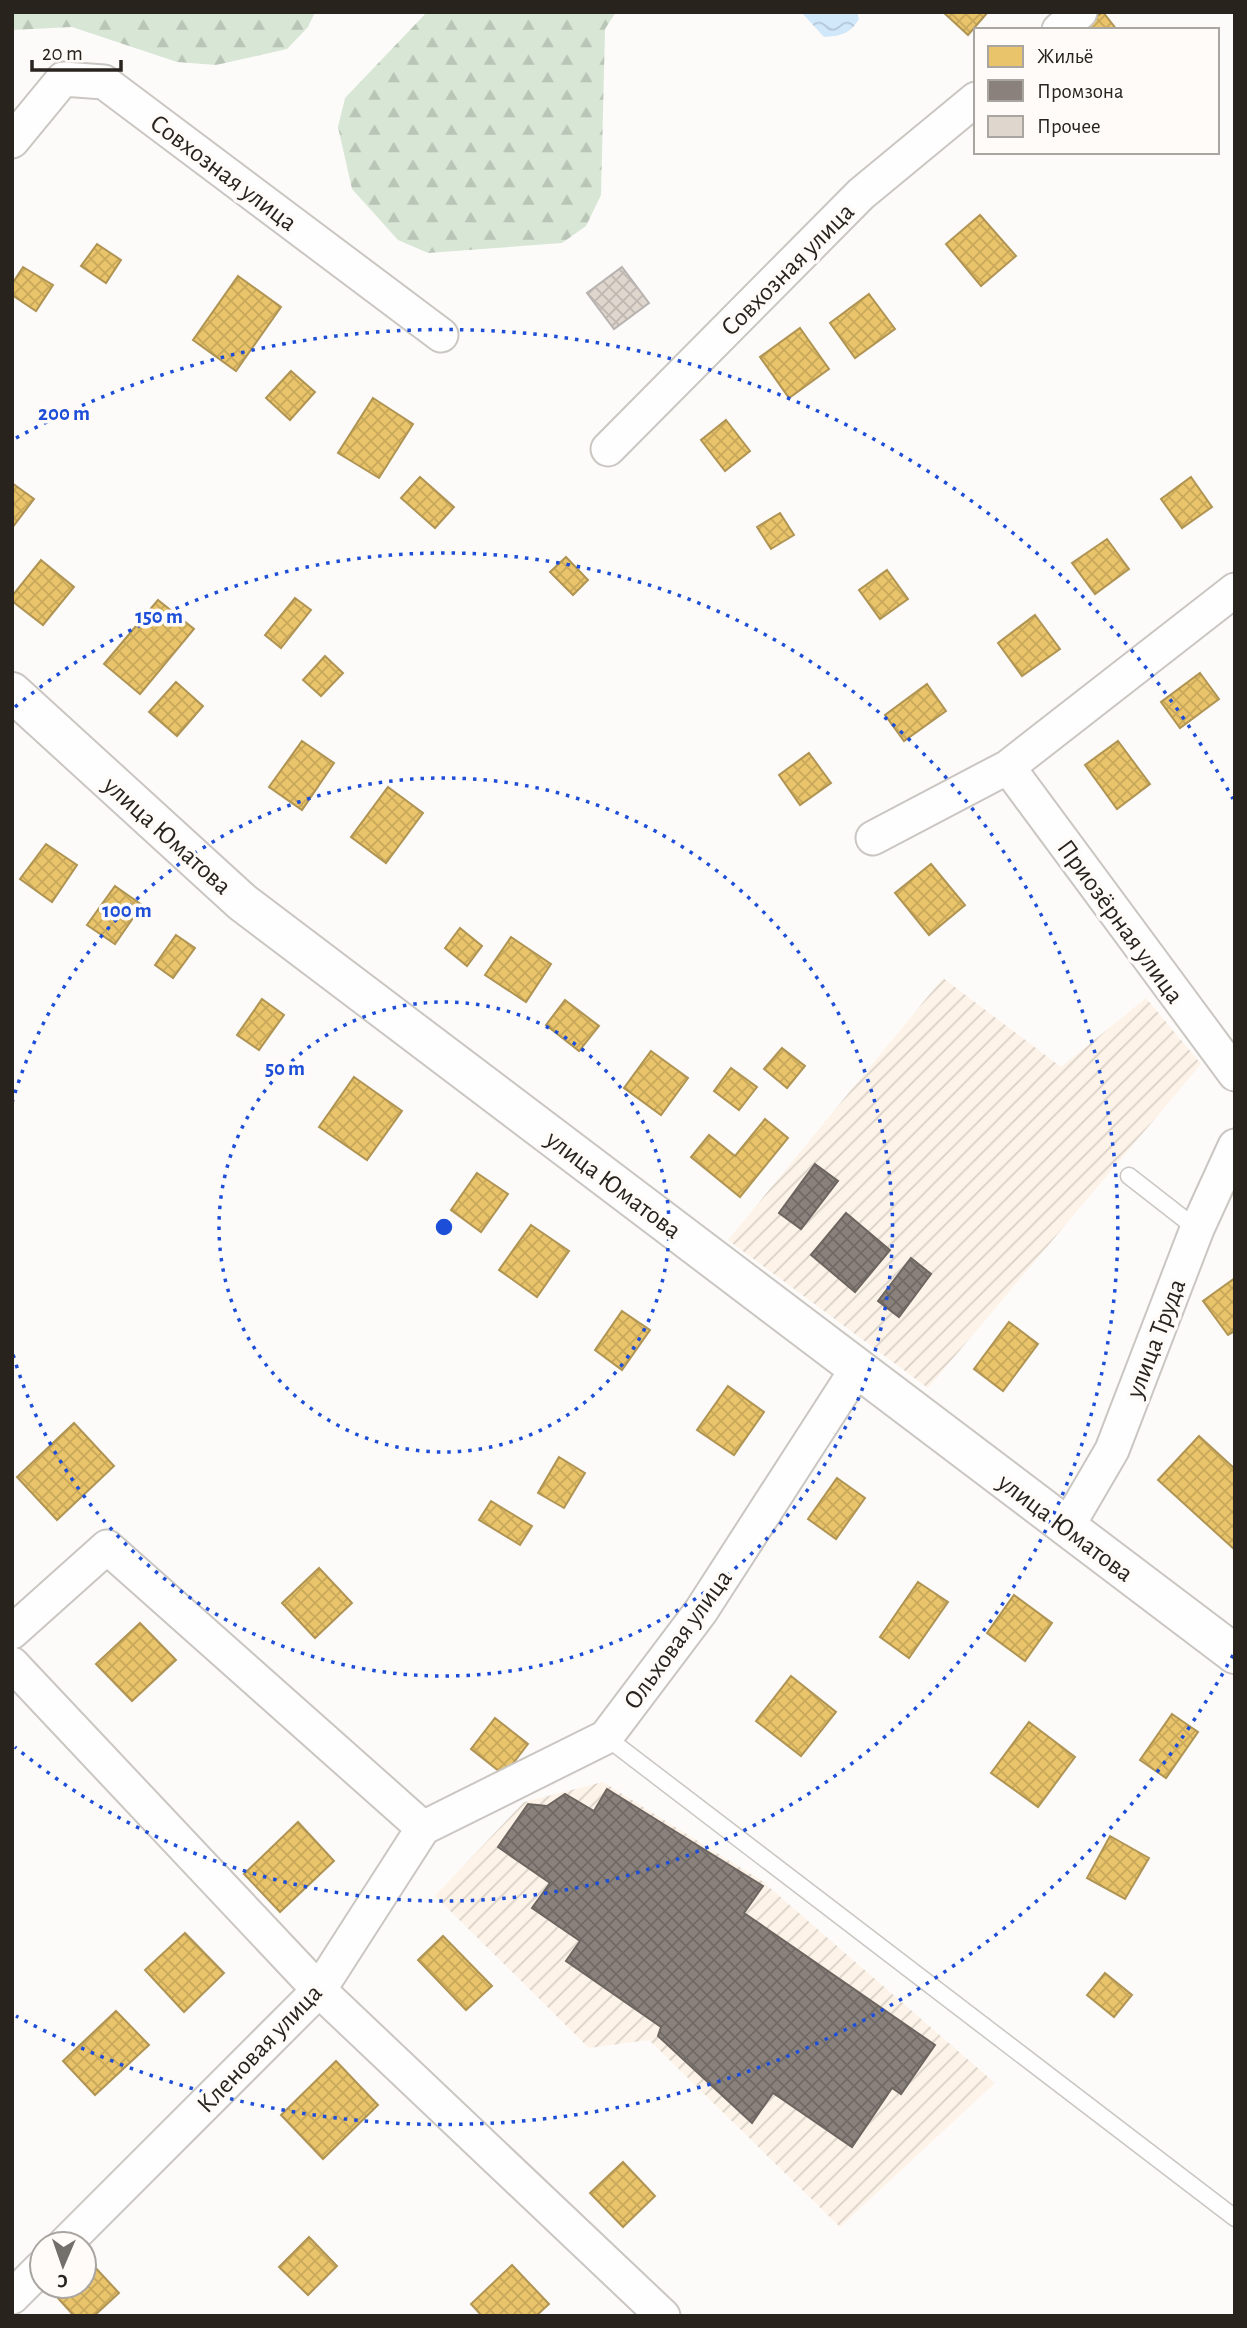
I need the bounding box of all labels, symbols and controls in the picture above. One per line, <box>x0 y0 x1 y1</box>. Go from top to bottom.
scale bar <box>32 28 121 72</box>
legend <box>974 28 1219 154</box>
text: 20 m <box>42 43 83 64</box>
text: Жильё <box>1037 46 1093 67</box>
text: Промзона <box>1037 81 1124 102</box>
street label: Совхозная улица <box>145 109 302 236</box>
text: Прочее <box>1037 116 1101 137</box>
street label: Совхозная улица <box>716 198 859 341</box>
text: 200 m <box>38 403 90 424</box>
text: 150 m <box>135 606 183 627</box>
street label: улица Юматова <box>98 771 236 900</box>
street label: Приозёрная улица <box>1052 835 1188 1008</box>
text: 100 m <box>102 900 152 921</box>
text: 50 m <box>265 1058 305 1079</box>
street label: улица Юматова <box>540 1125 686 1244</box>
centre of rings <box>432 1215 456 1239</box>
street label: улица Труда <box>1121 1275 1191 1402</box>
street label: улица Юматова <box>992 1468 1138 1587</box>
street label: Ольховая улица <box>619 1565 737 1714</box>
street label: Кленовая улица <box>192 1979 327 2118</box>
north arrow <box>28 2230 98 2300</box>
text: С <box>57 2271 68 2290</box>

